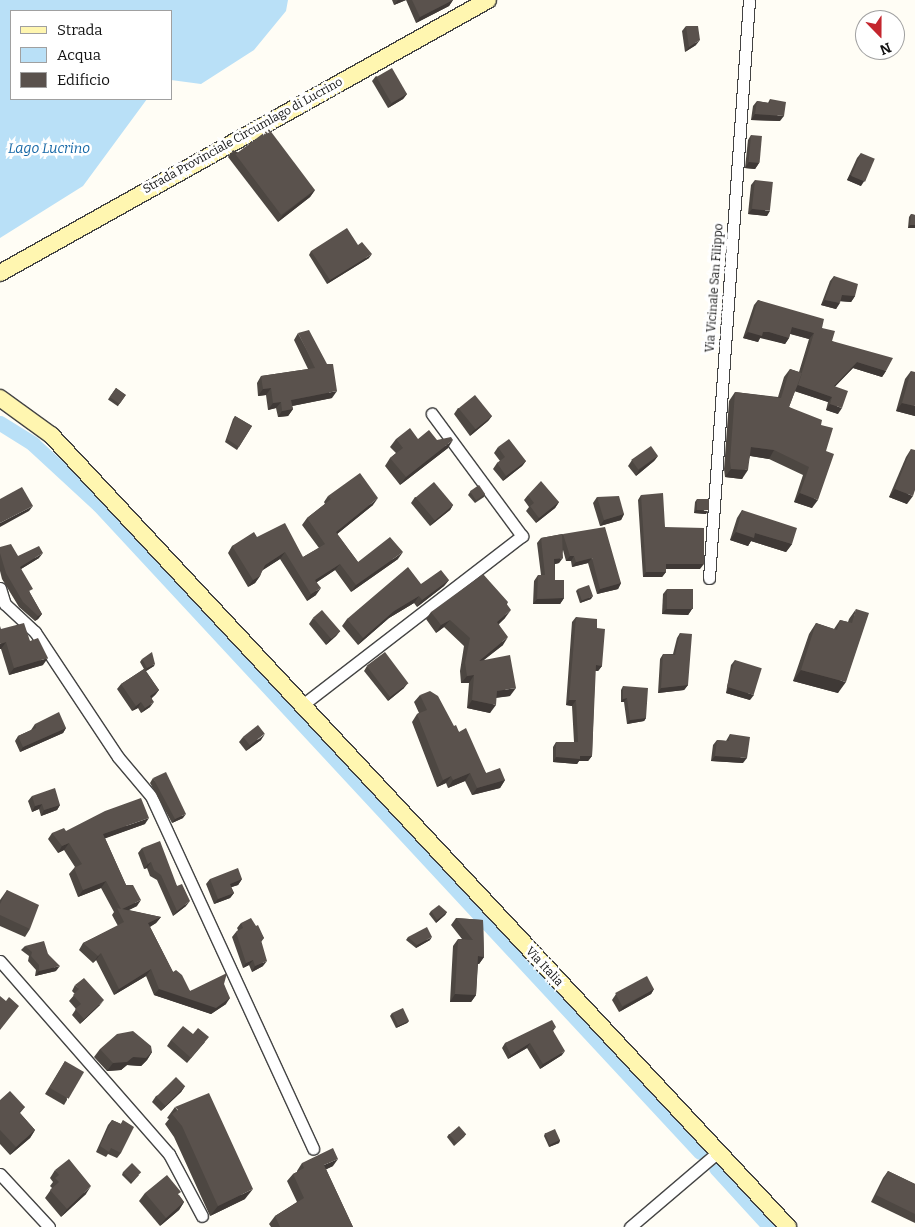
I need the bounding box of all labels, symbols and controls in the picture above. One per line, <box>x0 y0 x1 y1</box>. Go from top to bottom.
legend <box>10 10 172 100</box>
north arrow <box>855 10 905 60</box>
text: Strada <box>57 21 103 39</box>
text: N <box>877 39 894 58</box>
text: Acqua <box>57 46 101 64</box>
text: Edificio <box>57 71 110 89</box>
street label: Strada Provinciale Circumlago di Lucrino <box>141 75 345 197</box>
water label: Lago Lucrino <box>8 141 90 157</box>
street label: Via Vicinale San Filippo <box>703 223 727 353</box>
street label: Via Italia <box>522 944 566 990</box>

